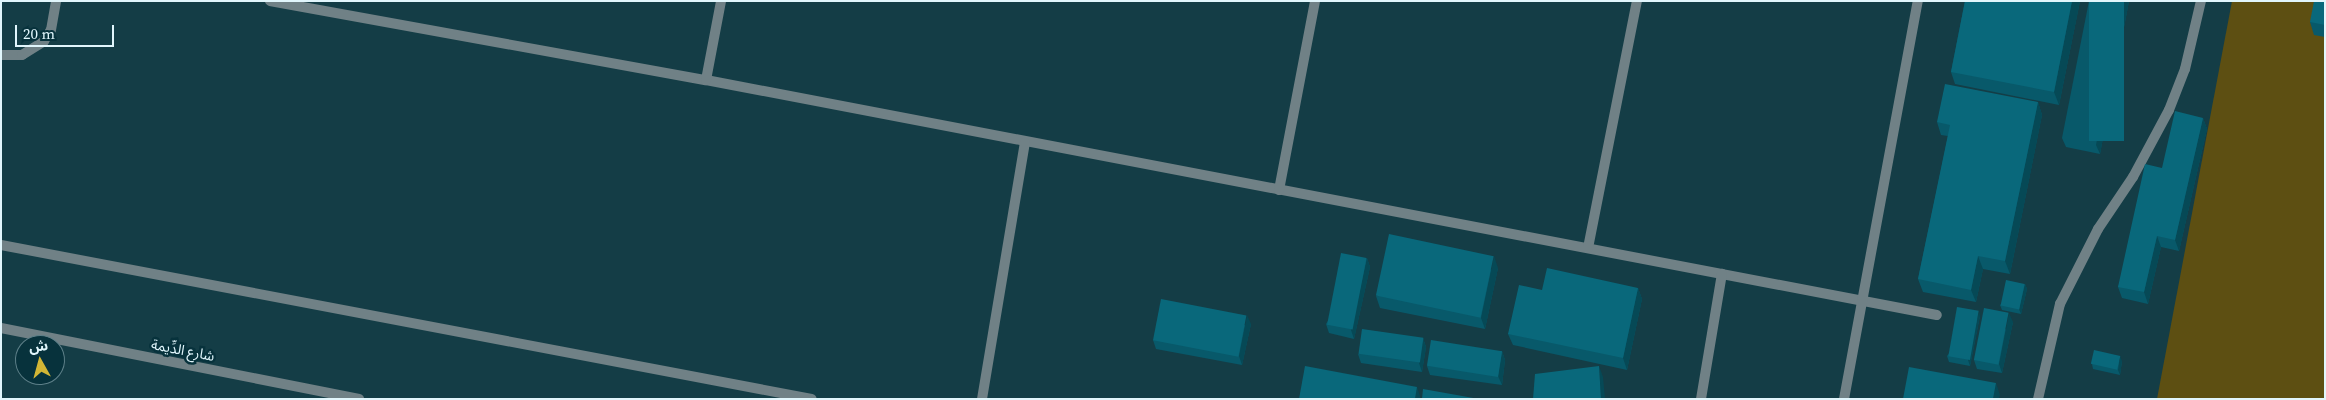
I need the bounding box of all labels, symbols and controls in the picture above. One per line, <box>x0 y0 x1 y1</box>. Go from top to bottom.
scale bar <box>18 15 116 47</box>
text: 20 m <box>23 23 55 44</box>
north arrow <box>15 335 65 385</box>
text: ش <box>28 335 49 357</box>
street label: شارع الدِّيمة <box>150 336 216 364</box>

